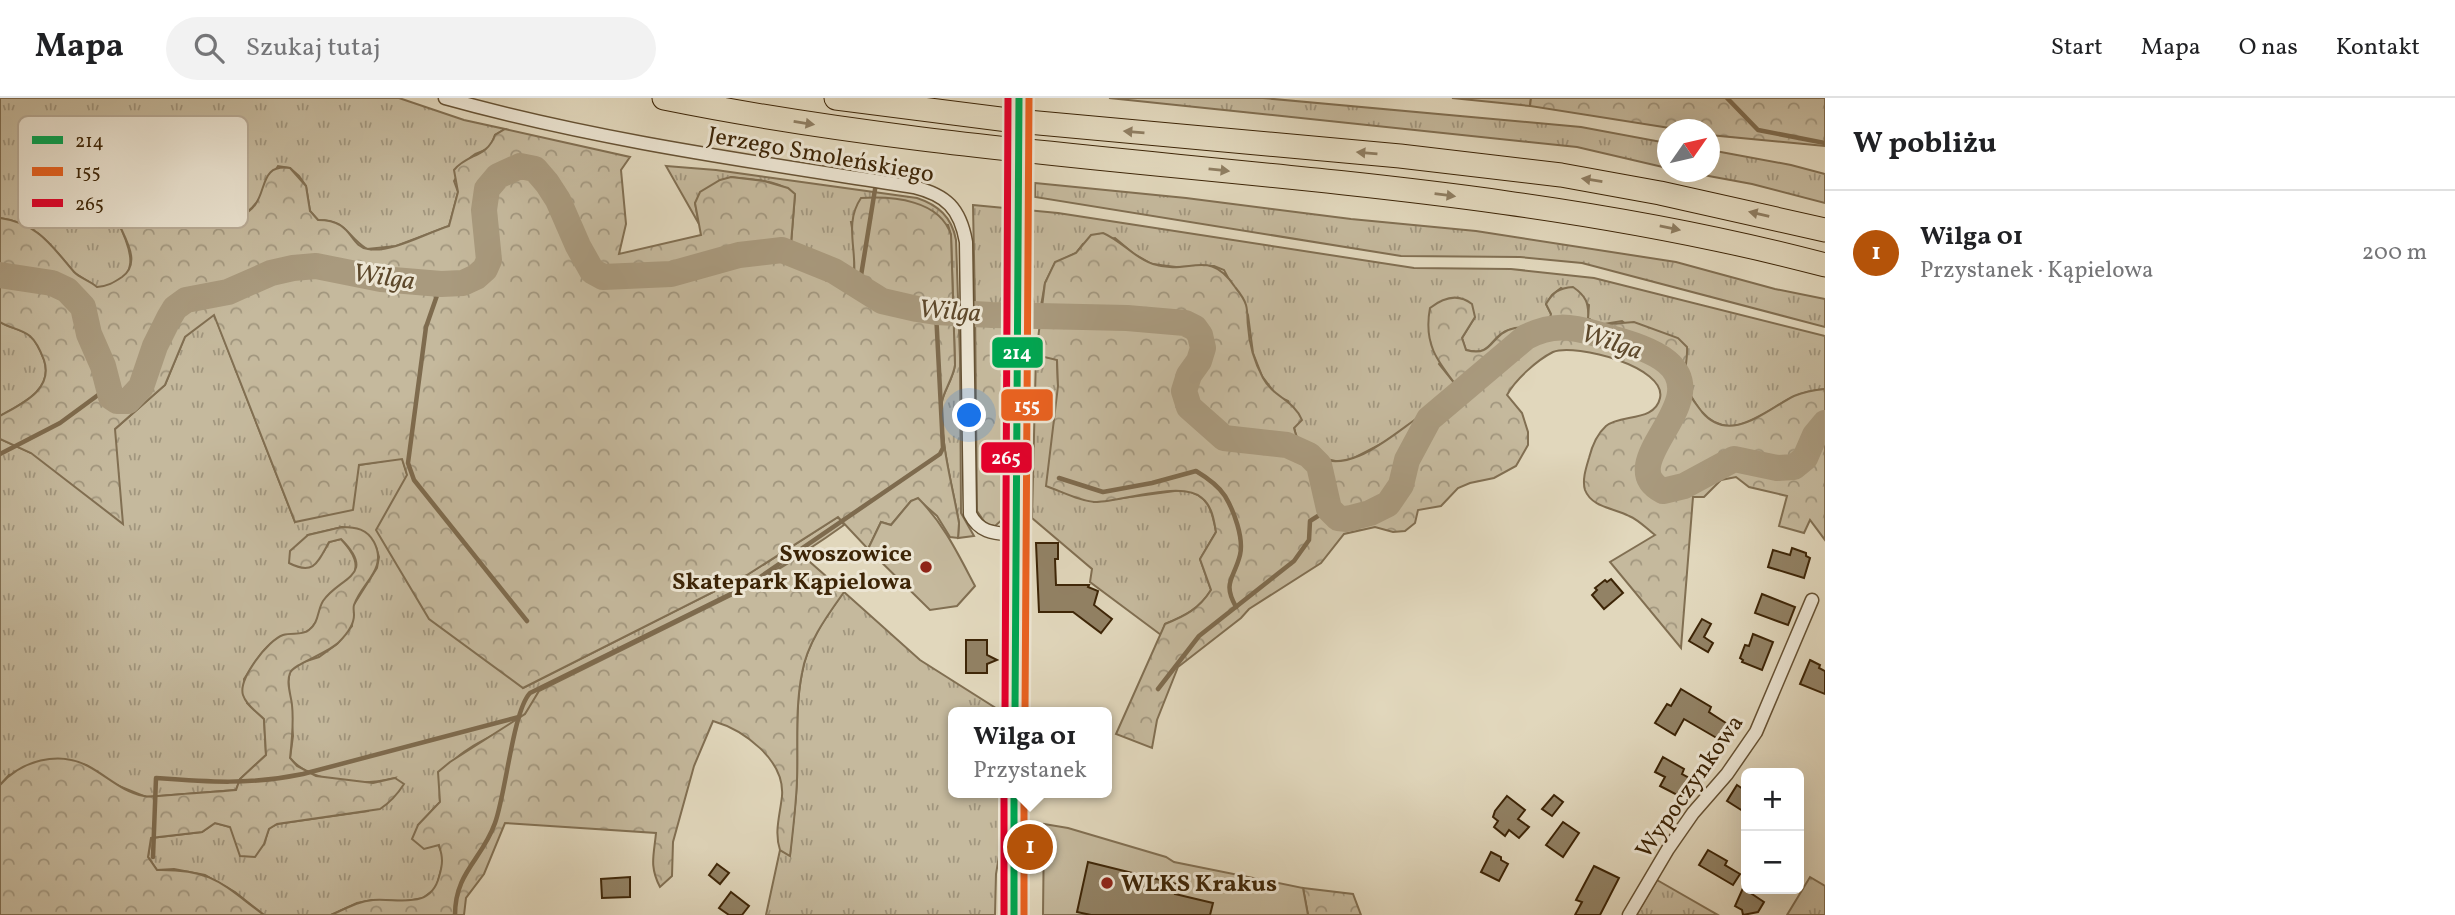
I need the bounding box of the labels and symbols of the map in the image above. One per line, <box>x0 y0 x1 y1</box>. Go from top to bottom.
legend <box>18 116 248 228</box>
one-way arrow <box>793 118 815 129</box>
street label: Jerzego Smoleńskiego <box>705 119 937 193</box>
north arrow <box>1657 119 1720 182</box>
one-way arrow <box>1122 126 1144 137</box>
text: 214 <box>75 129 104 155</box>
one-way arrow <box>1355 147 1377 158</box>
text: 155 <box>75 160 101 186</box>
one-way arrow <box>1208 165 1230 176</box>
one-way arrow <box>1581 174 1603 185</box>
one-way arrow <box>1434 189 1456 200</box>
text: 265 <box>75 192 104 218</box>
one-way arrow <box>1748 208 1770 219</box>
one-way arrow <box>1659 223 1681 234</box>
water label: Wilga <box>350 256 417 300</box>
water label: Wilga <box>918 292 982 332</box>
water label: Wilga <box>1576 316 1647 370</box>
line badge: 214 <box>991 336 1044 369</box>
text: 214 <box>1002 341 1032 367</box>
line badge: 155 <box>1000 388 1054 422</box>
text: 155 <box>1014 394 1040 420</box>
your location <box>952 398 986 432</box>
line badge: 265 <box>980 441 1033 474</box>
text: 265 <box>991 446 1021 472</box>
place label: Swoszowice Skatepark Kąpielowa <box>672 538 912 600</box>
marker: Swoszowice Skatepark Kąpielowa <box>918 559 934 575</box>
street label: Wypoczynkowa <box>1628 708 1753 866</box>
pin: 1 <box>1007 821 1053 873</box>
place label: WLKS Krakus <box>1121 868 1277 902</box>
marker: WLKS Krakus <box>1099 875 1115 891</box>

